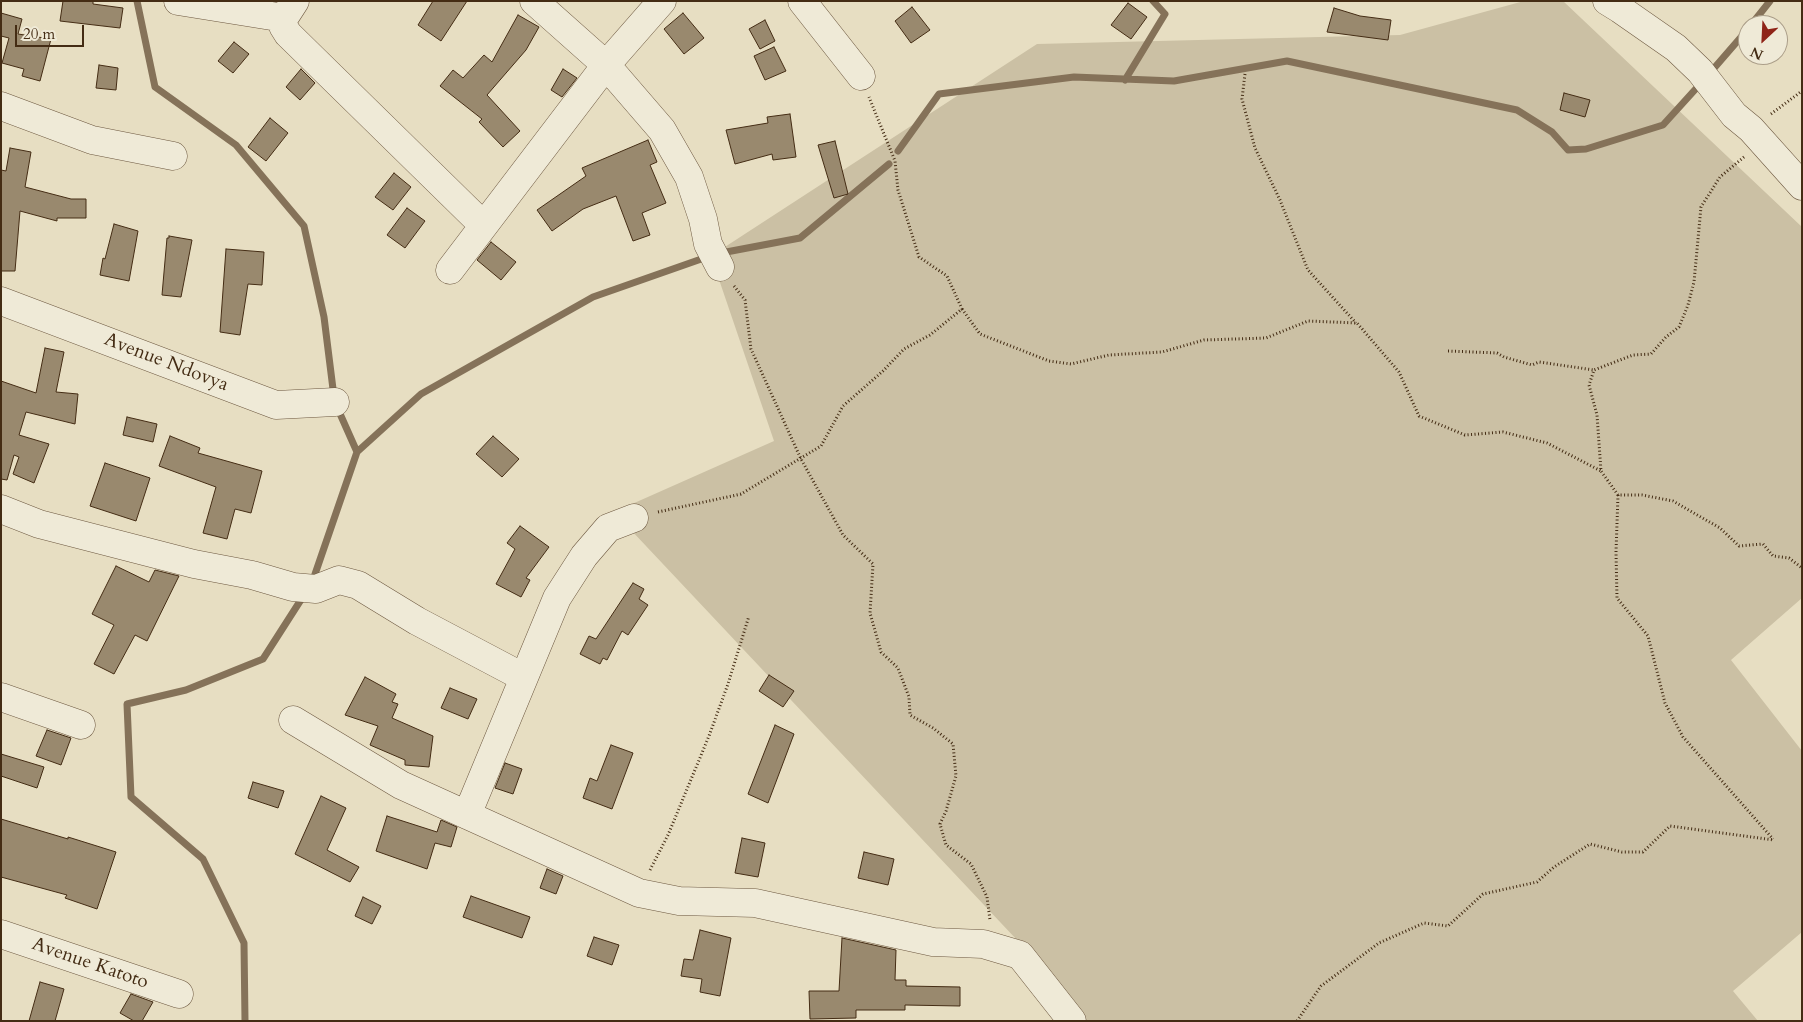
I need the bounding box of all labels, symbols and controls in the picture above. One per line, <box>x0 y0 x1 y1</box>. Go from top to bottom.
scale bar <box>18 15 86 47</box>
north arrow <box>1738 15 1788 65</box>
text: 20 m <box>23 24 55 44</box>
text: N <box>1747 42 1766 64</box>
street label: Avenue Ndovya <box>101 329 231 397</box>
street label: Avenue Katoto <box>29 933 151 995</box>

